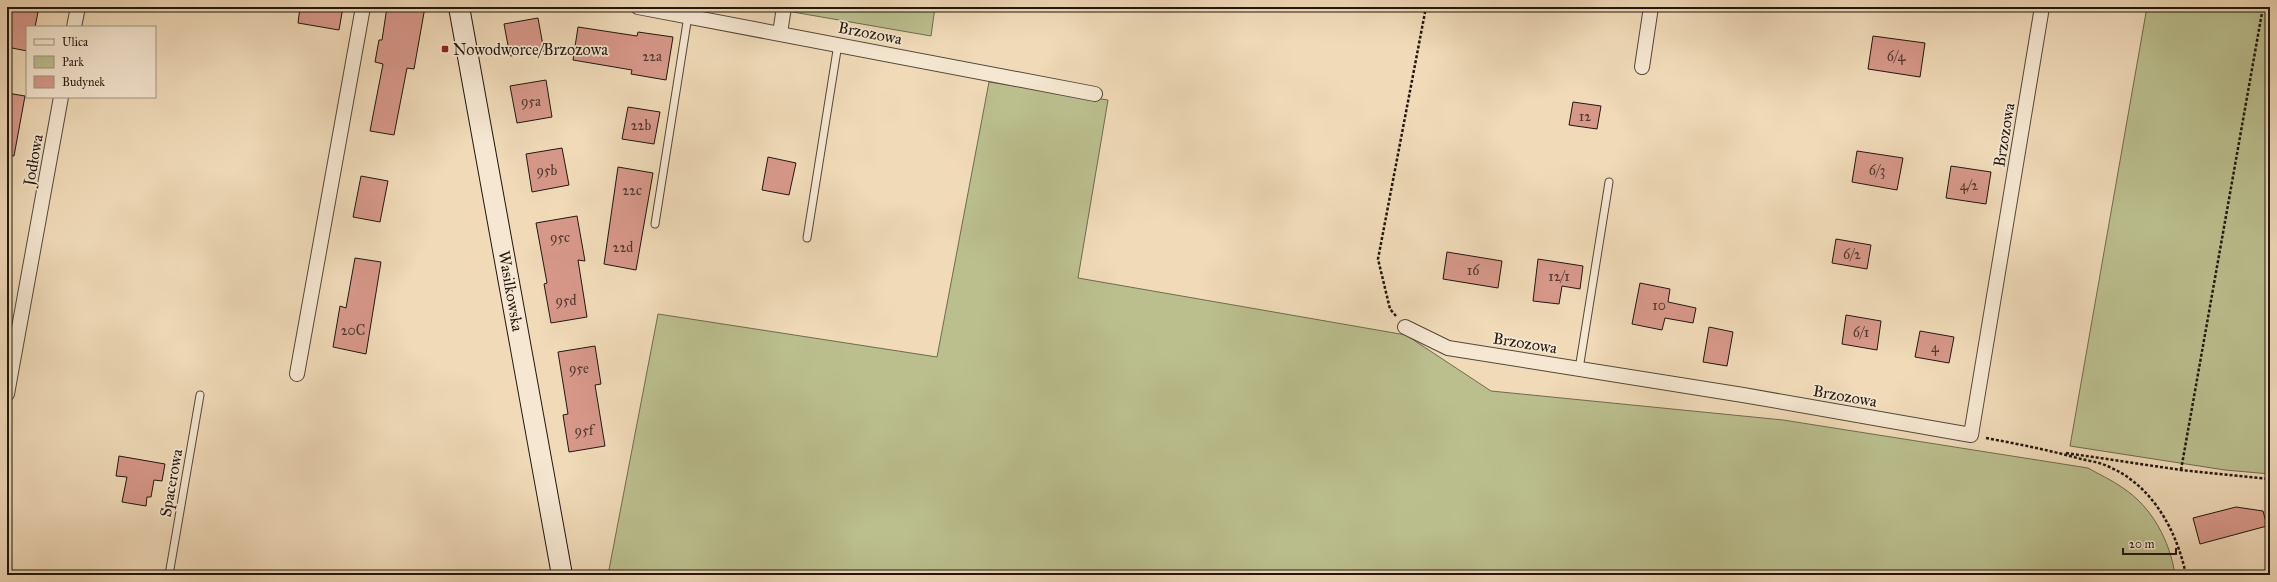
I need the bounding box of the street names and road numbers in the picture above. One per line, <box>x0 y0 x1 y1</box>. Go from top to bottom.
street label: Brzozowa <box>836 17 904 49</box>
street label: Brzozowa <box>1990 101 2018 168</box>
street label: Jodłowa <box>19 133 48 189</box>
street label: Wasilkowska <box>495 249 527 333</box>
street label: Brzozowa <box>1492 329 1559 357</box>
street label: Brzozowa <box>1811 381 1879 411</box>
street label: Spacerowa <box>156 447 186 518</box>

